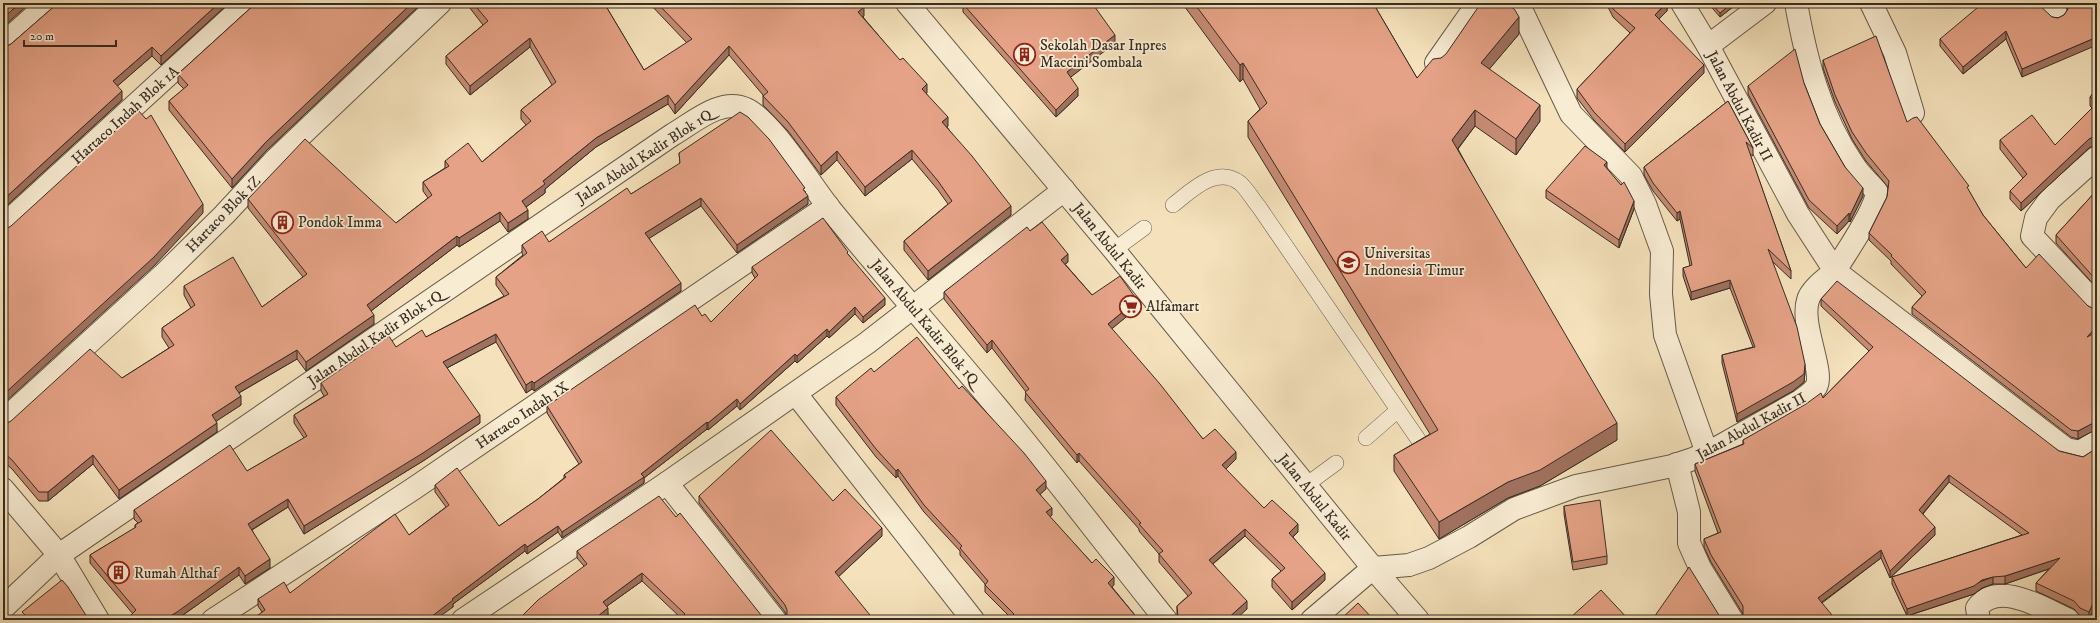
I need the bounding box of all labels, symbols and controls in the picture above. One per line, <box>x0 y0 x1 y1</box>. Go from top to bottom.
scale bar <box>24 22 116 48</box>
text: 20 m <box>30 29 54 44</box>
place label: Sekolah Dasar Inpres Maccini Sombala <box>1040 36 1167 72</box>
building icon: Sekolah Dasar Inpres Maccini Sombala <box>1012 41 1038 67</box>
street label: Jalan Abdul Kadir II <box>1701 46 1777 165</box>
street label: Hartaco Indah Blok 1A <box>68 62 183 169</box>
street label: Jalan Abdul Kadir Blok 1Q <box>571 102 722 209</box>
street label: Hartaco Blok 1Z <box>182 172 265 257</box>
street label: Jalan Abdul Kadir <box>1067 197 1151 294</box>
building icon: Pondok Imma <box>269 209 295 235</box>
place label: Pondok Imma <box>298 213 383 232</box>
place label: Universitas Indonesia Timur <box>1364 244 1465 280</box>
school or university icon: Universitas Indonesia Timur <box>1335 249 1361 275</box>
street label: Jalan Abdul Kadir Blok 1Q <box>865 254 987 394</box>
street label: Jalan Abdul Kadir Blok 1Q <box>303 282 452 392</box>
supermarket icon: Alfamart <box>1118 293 1144 319</box>
place label: Alfamart <box>1146 297 1199 316</box>
street label: Hartaco Indah 1X <box>472 377 572 453</box>
street label: Jalan Abdul Kadir II <box>1691 388 1809 465</box>
street label: Jalan Abdul Kadir <box>1272 448 1356 545</box>
building icon: Rumah Althaf <box>106 560 132 586</box>
place label: Rumah Althaf <box>134 564 220 583</box>

